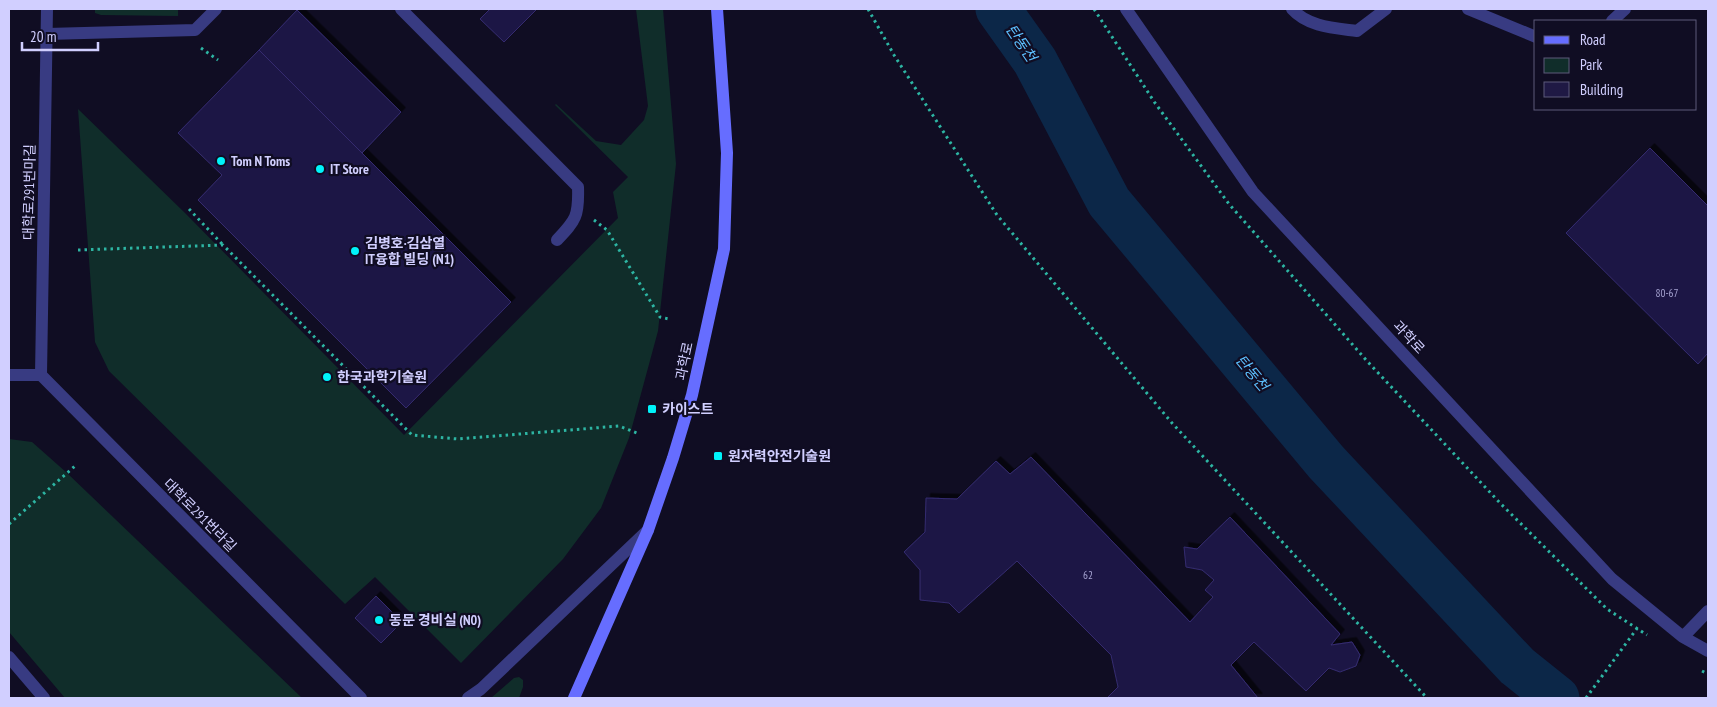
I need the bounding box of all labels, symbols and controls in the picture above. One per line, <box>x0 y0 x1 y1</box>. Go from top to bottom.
scale bar <box>22 20 99 52</box>
water label: 탄동천 <box>1002 20 1042 67</box>
legend <box>1534 20 1697 110</box>
text: 20 m <box>30 27 56 46</box>
text: Road <box>1580 30 1606 49</box>
text: Park <box>1580 55 1602 74</box>
text: Building <box>1580 80 1623 99</box>
street label: 대학로291번마길 <box>19 144 39 240</box>
place label: Tom N Toms <box>231 152 290 170</box>
marker: Tom N Toms <box>215 155 227 167</box>
place label: IT Store <box>330 160 369 178</box>
marker: IT Store <box>314 163 326 175</box>
place label: 김병호·김삼열 IT융합 빌딩 (N1) <box>365 234 454 268</box>
marker: 김병호·김삼열 IT융합 빌딩 (N1) <box>349 245 361 257</box>
house number: 80-67 <box>1655 286 1679 300</box>
street label: 과학로 <box>1389 317 1429 357</box>
street label: 과학로 <box>671 340 697 382</box>
water label: 탄동천 <box>1232 351 1274 396</box>
place label: 한국과학기술원 <box>337 368 427 386</box>
marker: 한국과학기술원 <box>321 371 333 383</box>
place label: 카이스트 <box>662 400 714 418</box>
marker: 카이스트 <box>646 403 658 415</box>
place label: 원자력안전기술원 <box>728 447 831 465</box>
marker: 원자력안전기술원 <box>712 450 724 462</box>
street label: 대학로291번라길 <box>160 475 240 555</box>
house number: 62 <box>1083 568 1093 582</box>
place label: 동문 경비실 (N0) <box>389 611 481 629</box>
marker: 동문 경비실 (N0) <box>373 614 385 626</box>

